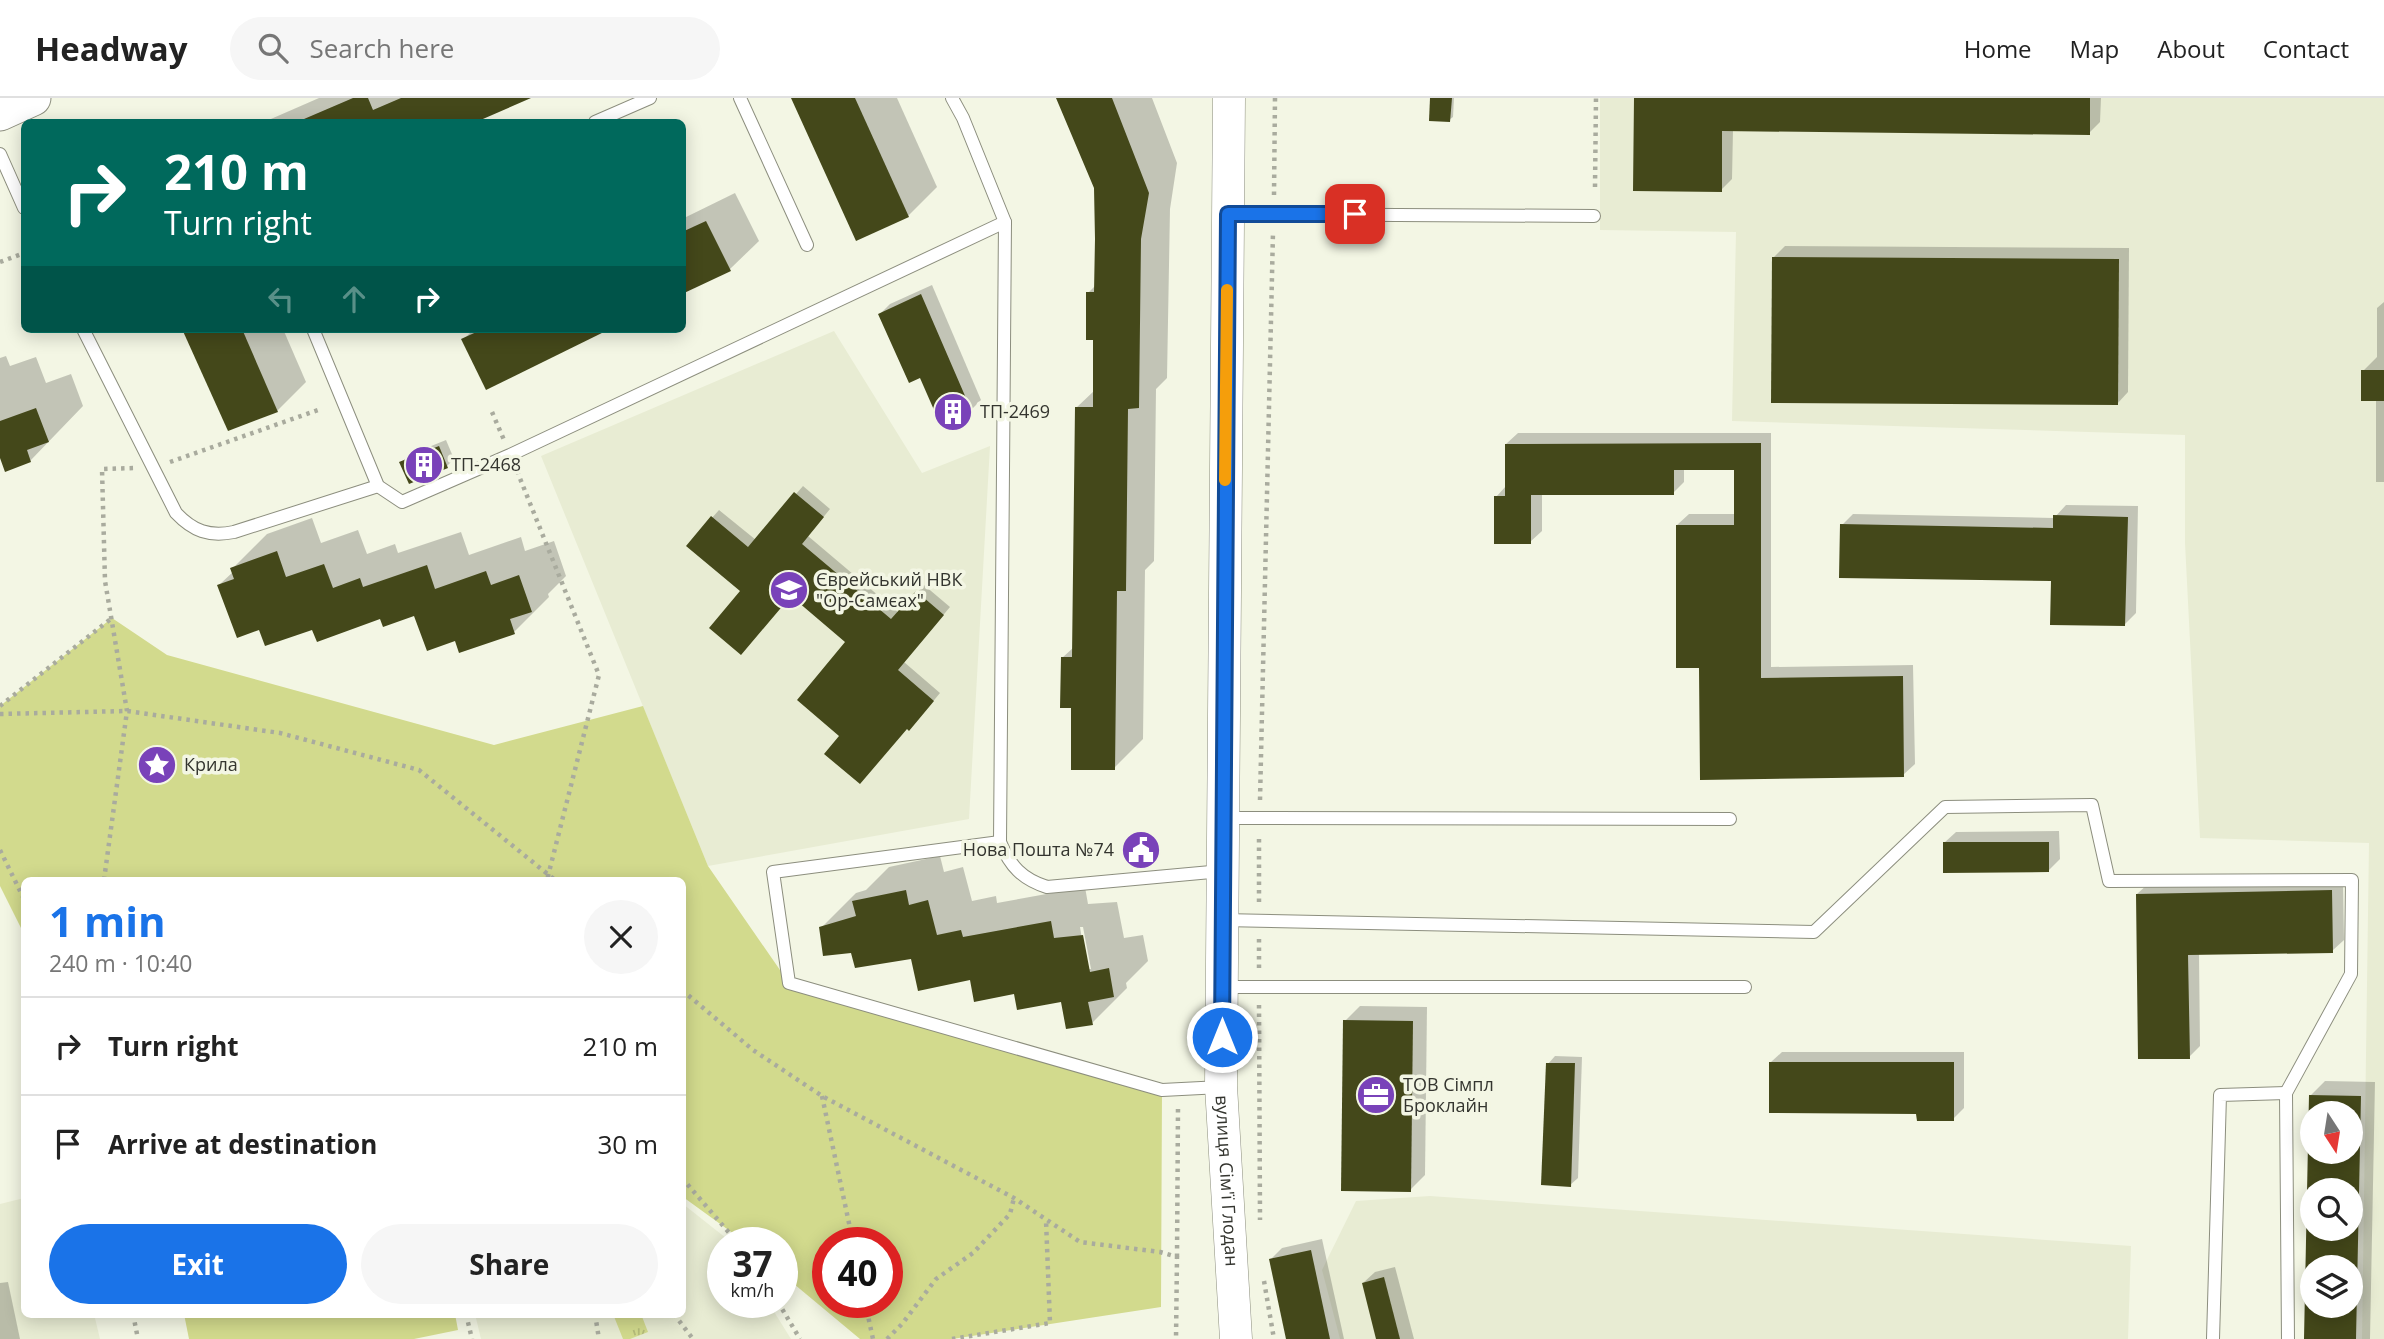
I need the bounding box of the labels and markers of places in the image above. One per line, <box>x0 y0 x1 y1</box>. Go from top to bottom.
pin <box>1325 184 1385 244</box>
building icon: ТП-2469 <box>932 391 974 433</box>
place label: ТП-2469 <box>980 399 1050 423</box>
building icon: ТП-2468 <box>403 444 445 486</box>
place label: ТП-2468 <box>451 452 521 476</box>
place label: Єврейський НВК "Ор-Самєах" <box>816 567 962 612</box>
school or university icon: Єврейський НВК "Ор-Самєах" <box>768 569 810 611</box>
place icon: Крила <box>136 744 178 786</box>
place label: Крила <box>184 752 238 776</box>
public building icon: Нова Пошта №74 <box>1120 829 1162 871</box>
place label: Нова Пошта №74 <box>963 837 1114 861</box>
place label: ТОВ Сімпл Броклайн <box>1403 1072 1494 1117</box>
office icon: ТОВ Сімпл Броклайн <box>1355 1074 1397 1116</box>

